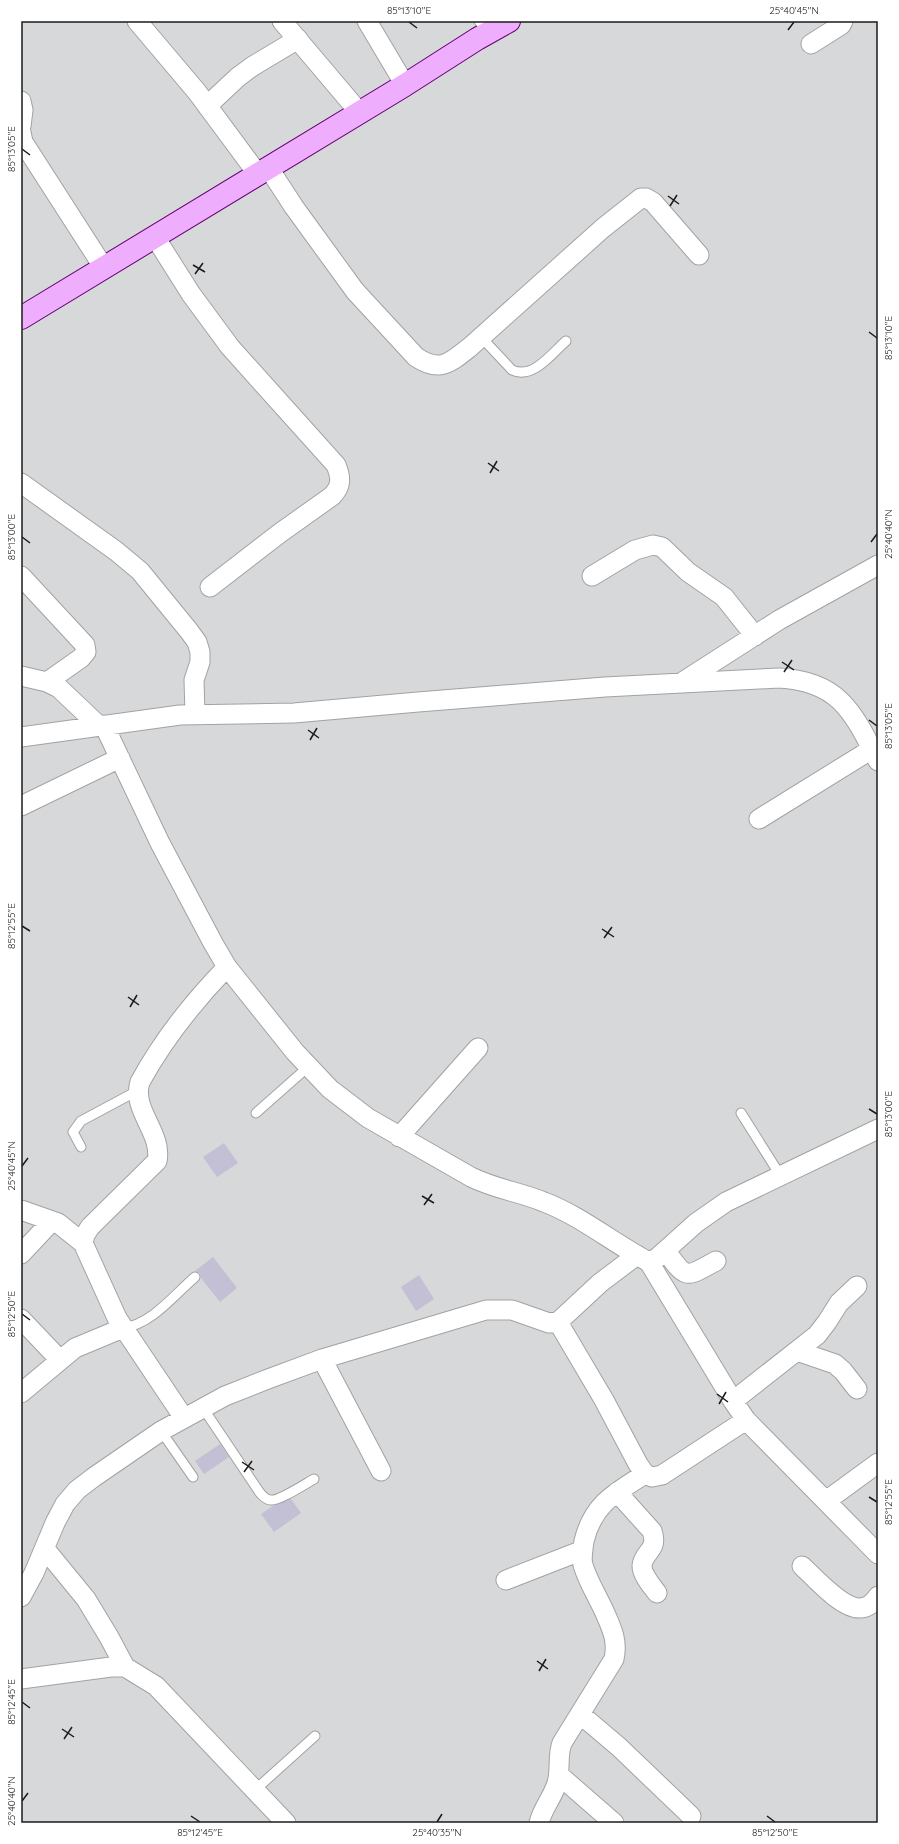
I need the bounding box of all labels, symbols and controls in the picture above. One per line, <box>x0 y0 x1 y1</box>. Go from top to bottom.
text: 85°13'10"E <box>387 4 431 17</box>
text: 25°40'45"N <box>769 4 819 17</box>
text: 85°13'05"E <box>5 126 18 172</box>
text: 85°13'10"E <box>882 316 895 360</box>
text: 25°40'40"N <box>882 509 895 559</box>
text: 85°13'00"E <box>5 513 18 560</box>
text: 85°13'05"E <box>882 703 895 749</box>
text: 85°12'55"E <box>5 903 18 949</box>
text: 85°13'00"E <box>882 1090 895 1137</box>
text: 25°40'45"N <box>5 1141 18 1191</box>
text: 85°12'50"E <box>5 1291 18 1337</box>
text: 85°12'55"E <box>882 1479 895 1525</box>
text: 85°12'45"E <box>5 1679 18 1725</box>
text: 25°40'40"N <box>5 1776 18 1826</box>
text: 85°12'45"E <box>177 1826 223 1839</box>
text: 25°40'35"N <box>412 1826 462 1839</box>
text: 85°12'50"E <box>752 1826 798 1839</box>

